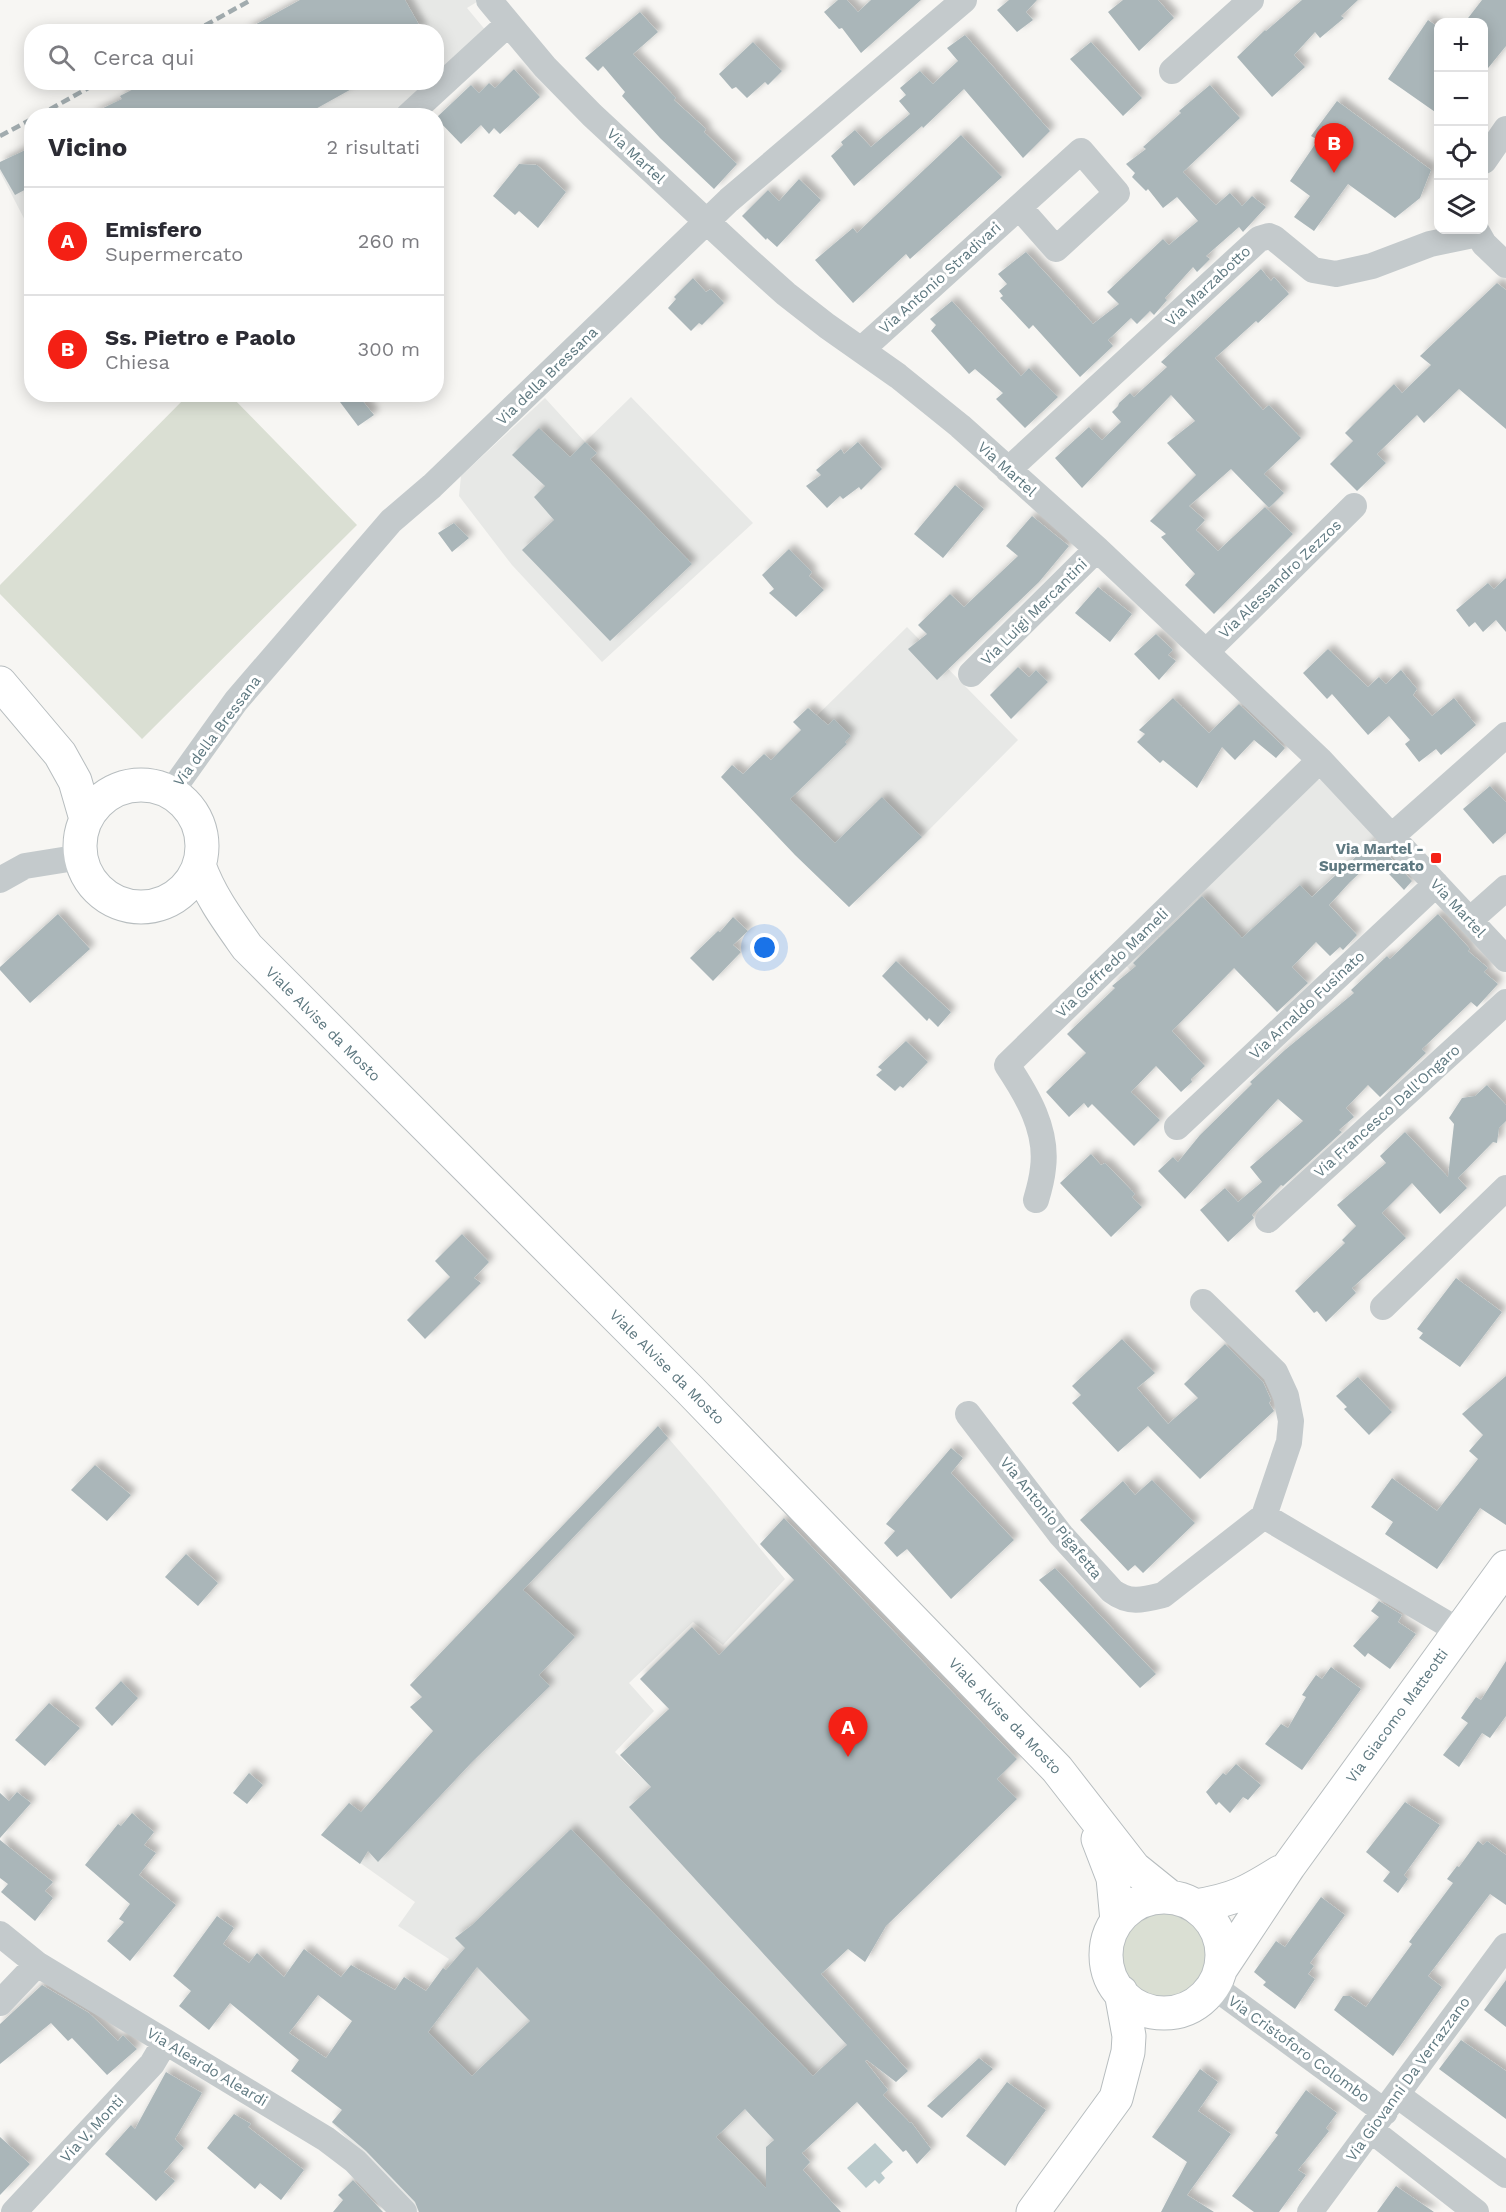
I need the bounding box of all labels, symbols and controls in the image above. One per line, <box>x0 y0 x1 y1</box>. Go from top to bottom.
map controls <box>1434 18 1488 234</box>
button: + <box>1434 18 1488 72</box>
search box <box>24 24 444 90</box>
icon: search <box>45 41 78 74</box>
text: Cerca qui <box>93 45 194 70</box>
button: − <box>1434 72 1488 126</box>
street label: Via Martel <box>603 124 669 188</box>
pin: B <box>1314 124 1354 173</box>
button: locate <box>1434 126 1488 180</box>
text: Vicino <box>48 132 127 162</box>
text: 2 risultati <box>326 135 420 159</box>
button: layers <box>1434 180 1488 234</box>
text: Emisfero <box>105 217 202 242</box>
street label: Via Antonio Stradivari <box>875 218 1005 338</box>
text: A <box>61 229 74 253</box>
text: 260 m <box>358 229 420 253</box>
text: Supermercato <box>105 242 243 266</box>
street label: Via Marzabotto <box>1162 242 1254 330</box>
street label: Via della Bressana <box>493 323 602 429</box>
text: Ss. Pietro e Paolo <box>105 325 296 350</box>
text: B <box>61 337 74 361</box>
text: 300 m <box>358 337 420 361</box>
text: Chiesa <box>105 350 170 374</box>
street label: Via Martel <box>974 438 1041 501</box>
street label: Via Alessandro Zezzos <box>1215 516 1345 642</box>
street label: Via Luigi Mercantini <box>977 555 1091 669</box>
street label: Via della Bressana <box>170 672 265 790</box>
place label: Via Martel - Supermercato <box>1319 840 1424 875</box>
marker: Via Martel - Supermercato <box>1429 851 1443 865</box>
street label: Via Martel <box>1426 875 1490 941</box>
street label: Via Goffredo Mameli <box>1052 905 1172 1021</box>
your location <box>750 933 779 962</box>
street label: Via Arnaldo Fusinato <box>1246 947 1368 1063</box>
street label: Viale Alvise da Mosto <box>262 963 384 1085</box>
street label: Via Francesco Dall'Ongaro <box>1310 1041 1464 1181</box>
street label: Viale Alvise da Mosto <box>606 1306 728 1428</box>
street label: Via Antonio Pigafetta <box>996 1453 1106 1583</box>
street label: Via Giacomo Matteotti <box>1342 1645 1452 1787</box>
street label: Viale Alvise da Mosto <box>945 1654 1065 1778</box>
pin: A <box>828 1708 868 1757</box>
street label: Via Cristoforo Colombo <box>1225 1992 1373 2106</box>
street label: Via Giovanni Da Verrazzano <box>1342 1993 1474 2165</box>
street label: Via Aleardo Aleardi <box>143 2024 271 2110</box>
street label: Via V. Monti <box>57 2092 127 2166</box>

